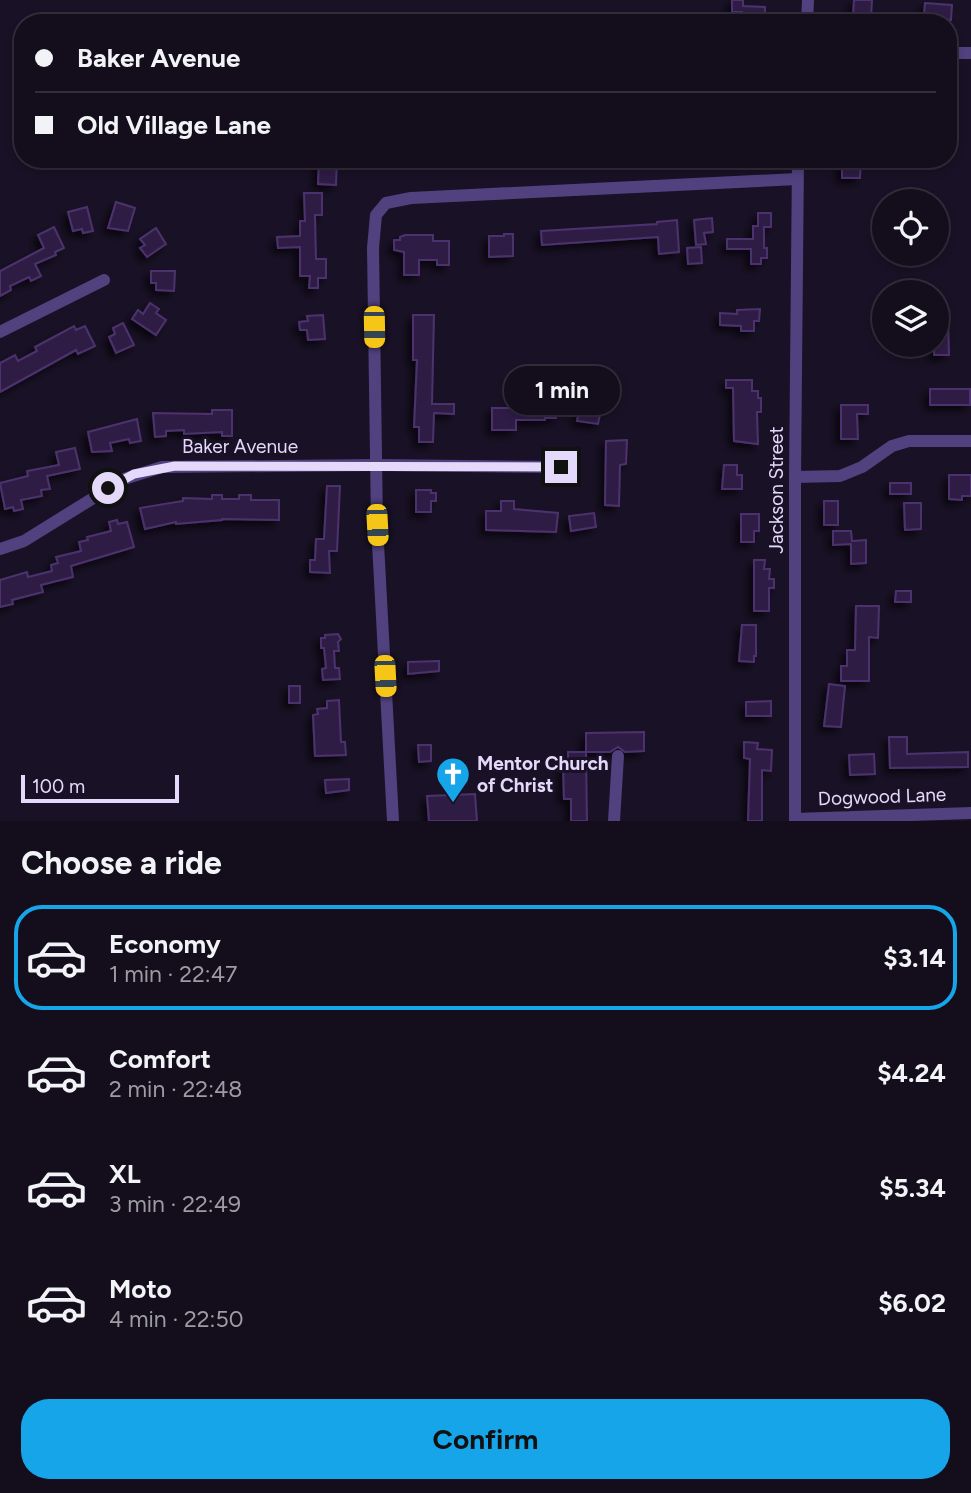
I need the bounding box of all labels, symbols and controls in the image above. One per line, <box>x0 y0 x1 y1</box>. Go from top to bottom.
text: Baker Avenue <box>77 42 240 74</box>
text: Old Village Lane <box>77 109 271 141</box>
map controls <box>872 189 949 357</box>
button: locate <box>872 189 949 266</box>
button: layers <box>872 280 949 357</box>
car <box>364 306 385 348</box>
callout: 1 min <box>503 365 619 414</box>
text: 1 min <box>535 376 589 404</box>
street label: Jackson Street <box>765 426 788 554</box>
street label: Baker Avenue <box>182 435 298 458</box>
route end <box>545 451 577 483</box>
route start <box>92 472 124 504</box>
car <box>366 503 389 547</box>
car <box>374 654 397 698</box>
place label: Mentor Church of Christ <box>477 752 609 797</box>
church icon: Mentor Church of Christ <box>434 755 472 804</box>
scale bar <box>21 772 178 804</box>
text: 100 m <box>32 775 85 798</box>
street label: Dogwood Lane <box>817 783 947 810</box>
text: Choose a ride <box>21 844 222 882</box>
icon: car <box>25 926 88 989</box>
text: Economy <box>109 928 221 960</box>
text: $3.14 <box>883 942 946 974</box>
text: 1 min · 22:47 <box>109 960 237 988</box>
icon: car <box>25 1041 88 1104</box>
text: Comfort <box>109 1043 211 1075</box>
text: $4.24 <box>877 1057 946 1089</box>
text: 2 min · 22:48 <box>109 1075 242 1103</box>
icon: car <box>25 1156 88 1219</box>
text: XL <box>109 1158 141 1190</box>
text: $5.34 <box>879 1172 946 1204</box>
text: 3 min · 22:49 <box>109 1190 241 1218</box>
icon: car <box>25 1271 88 1334</box>
text: Moto <box>109 1273 172 1305</box>
text: $6.02 <box>878 1287 946 1319</box>
text: 4 min · 22:50 <box>109 1305 243 1333</box>
button: Confirm <box>21 1399 950 1479</box>

